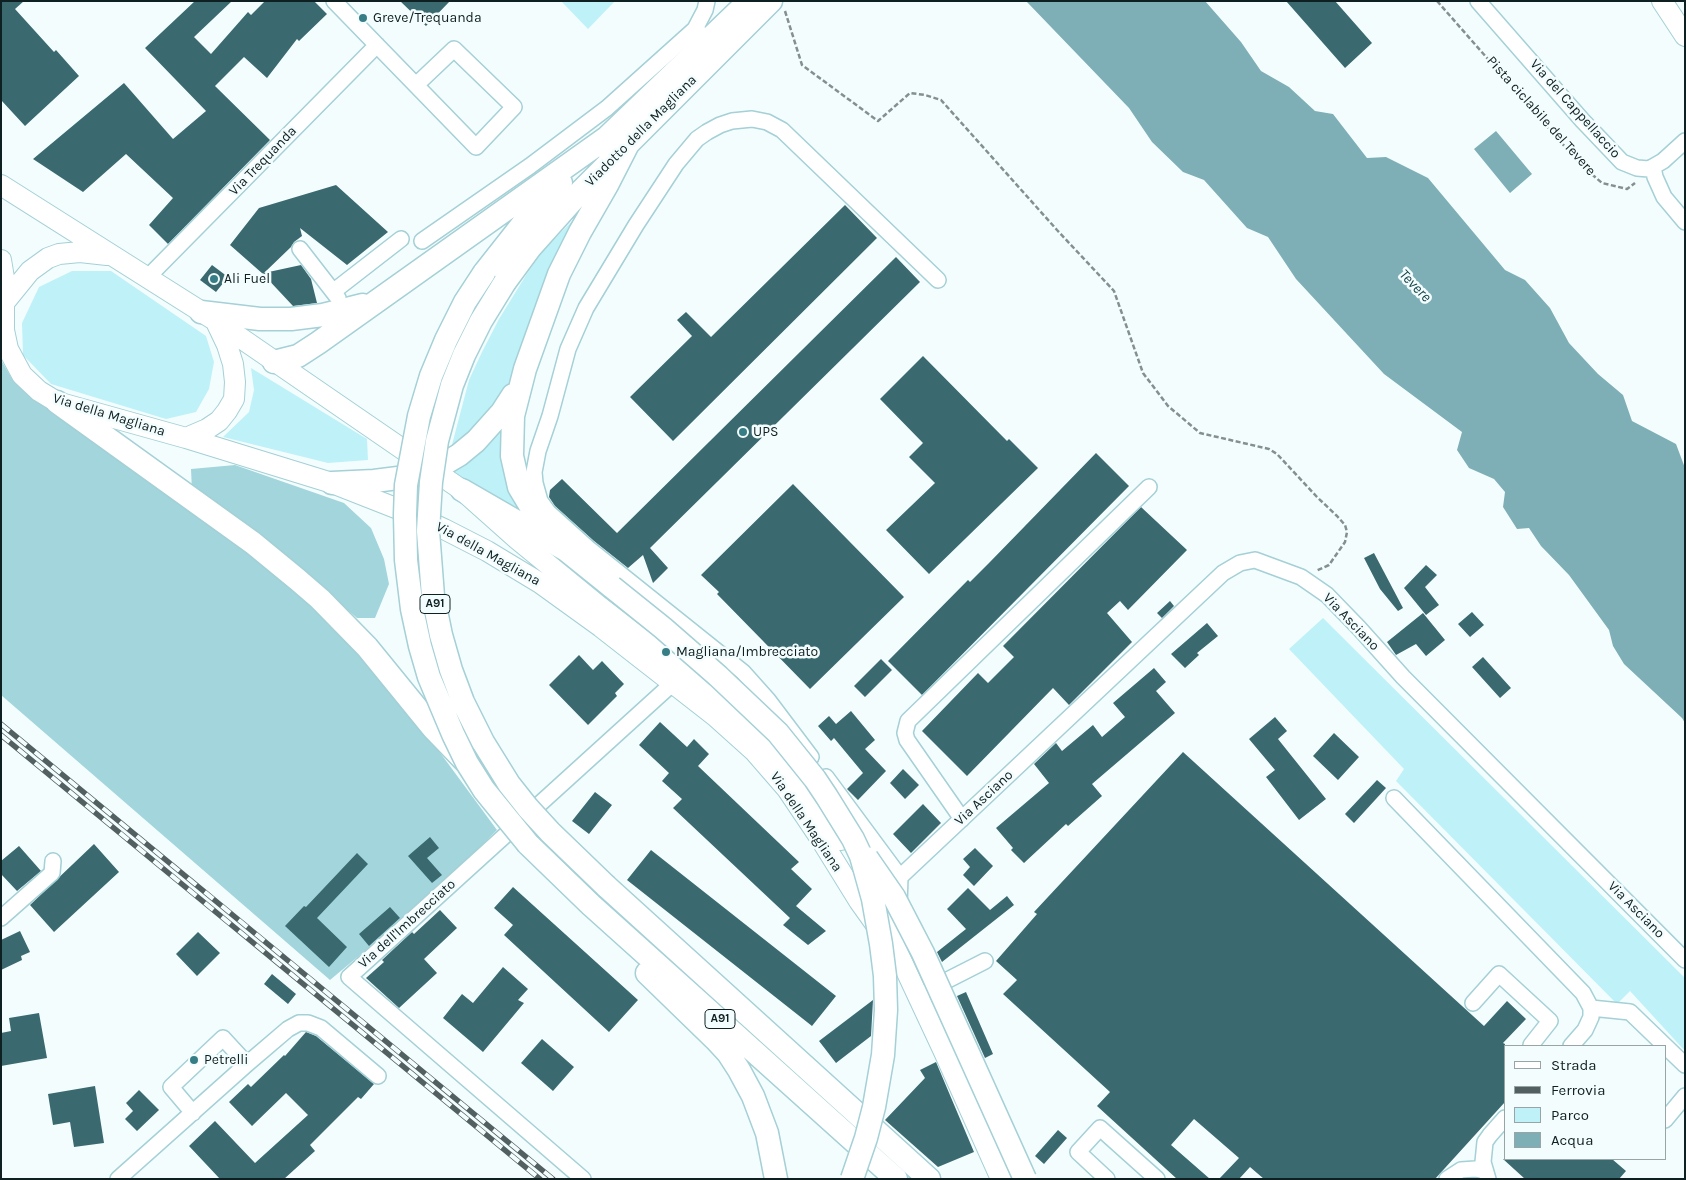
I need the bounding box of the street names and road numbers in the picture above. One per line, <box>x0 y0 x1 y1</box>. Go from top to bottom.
street label: Pista ciclabile del Tevere <box>1483 53 1599 179</box>
street label: Via del Cappellaccio <box>1526 56 1624 162</box>
street label: Viadotto della Magliana <box>582 72 700 190</box>
street label: Via Trequanda <box>226 123 300 199</box>
street label: Via della Magliana <box>51 390 167 440</box>
street label: Via della Magliana <box>433 518 543 590</box>
street label: Via Asciano <box>1319 590 1383 654</box>
road number: A91 <box>420 594 450 614</box>
street label: Via Asciano <box>951 767 1017 829</box>
street label: Via della Magliana <box>766 769 846 875</box>
street label: Via dell'Imbrecciato <box>355 876 459 972</box>
street label: Via Asciano <box>1604 878 1668 942</box>
road number: A91 <box>705 1010 735 1028</box>

